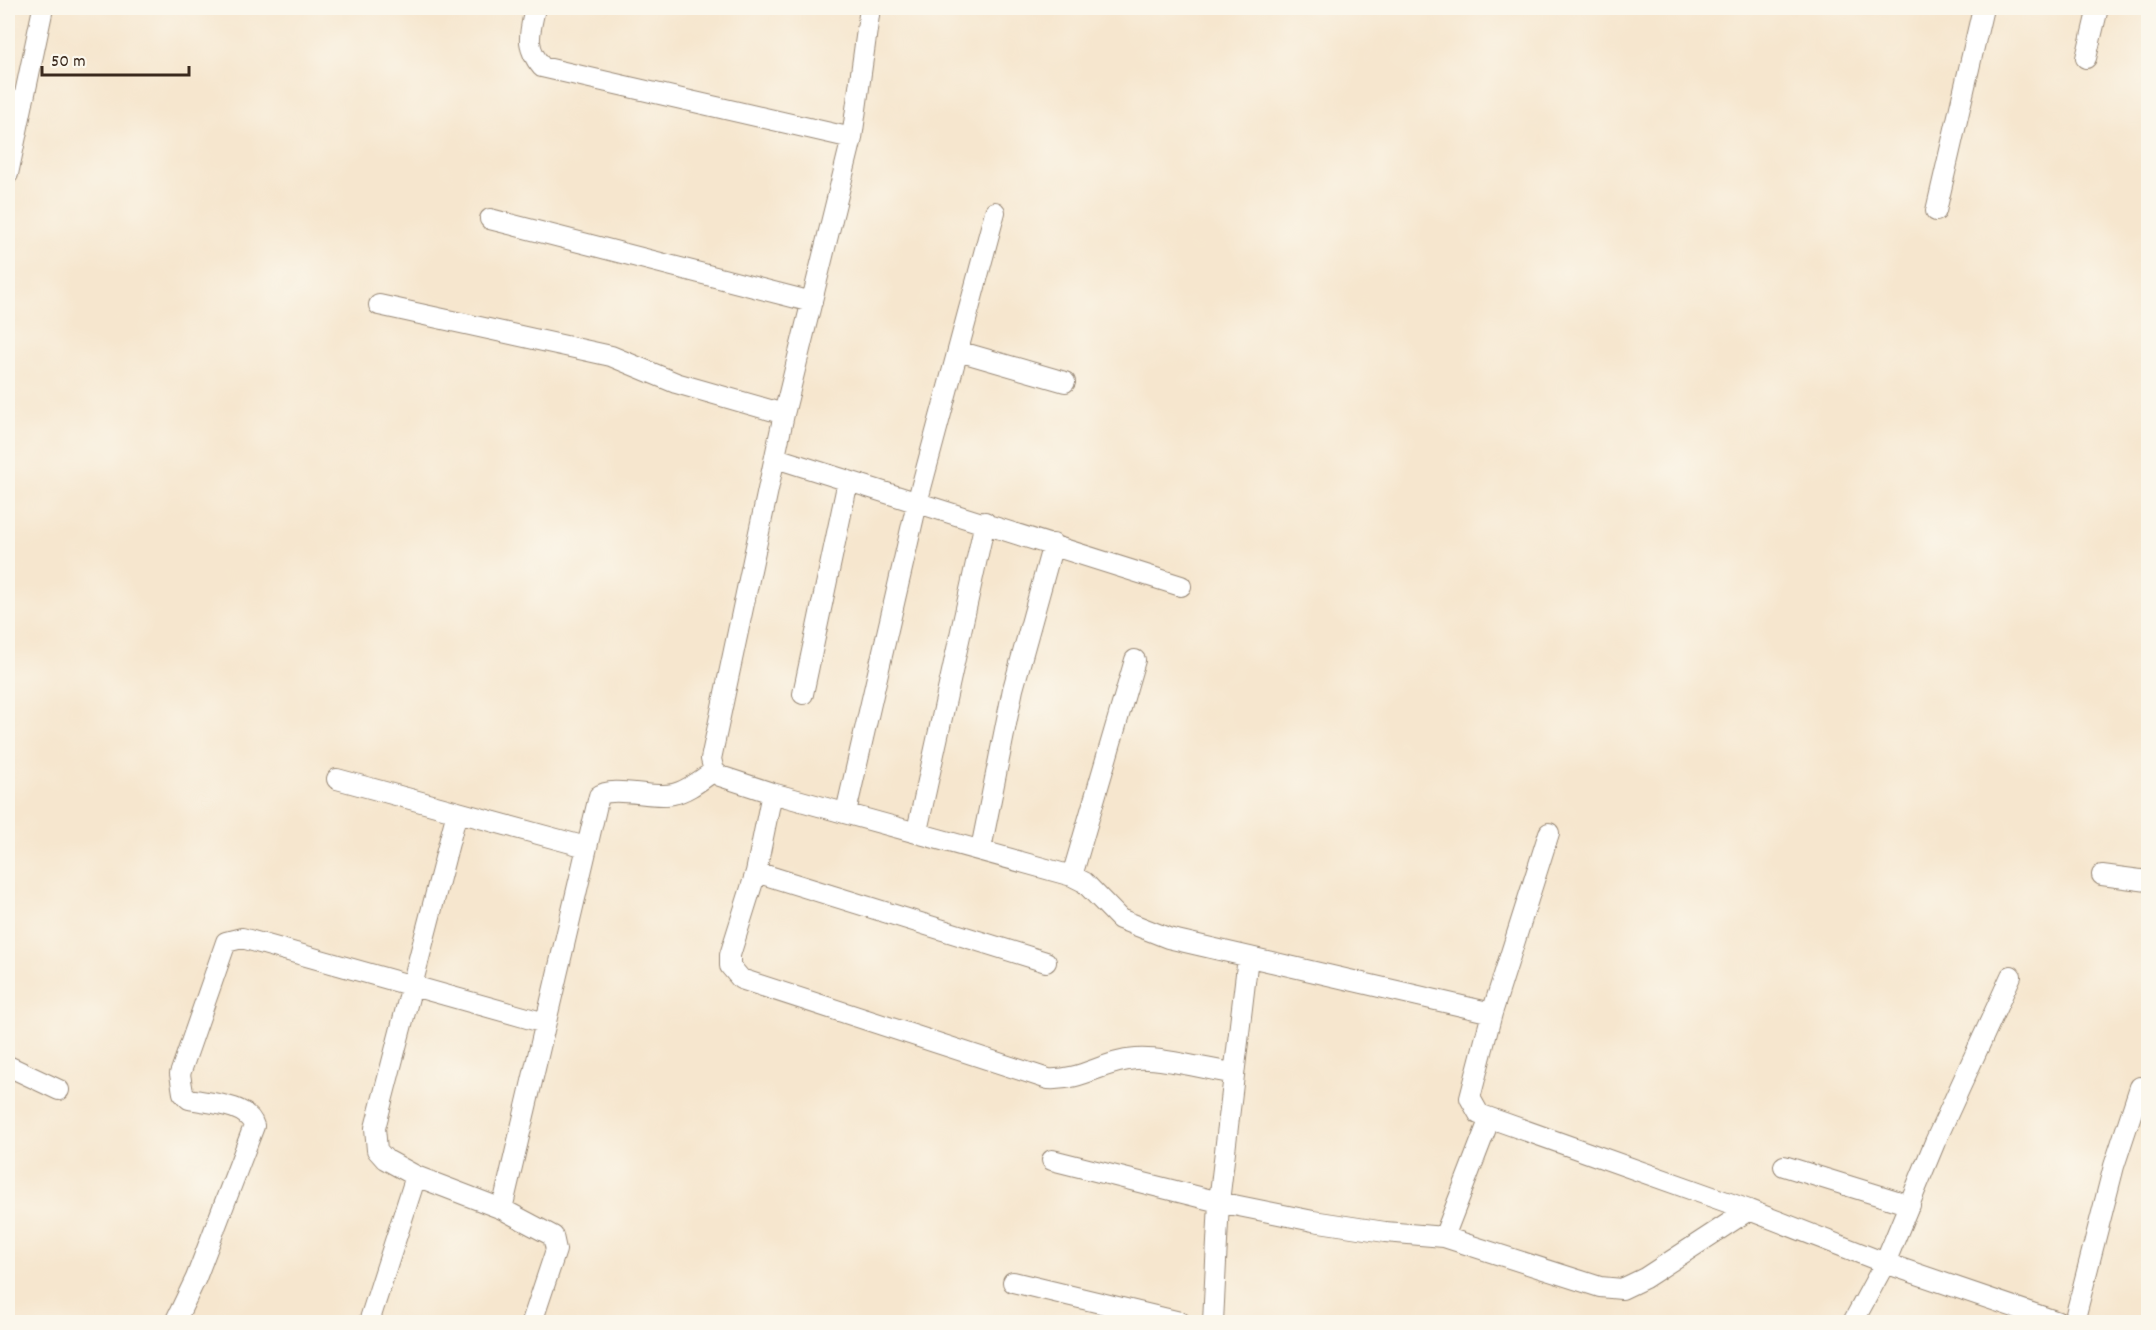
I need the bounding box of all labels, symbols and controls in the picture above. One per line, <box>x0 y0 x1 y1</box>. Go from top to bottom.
scale bar <box>42 39 189 77</box>
text: 50 m <box>51 50 86 75</box>

